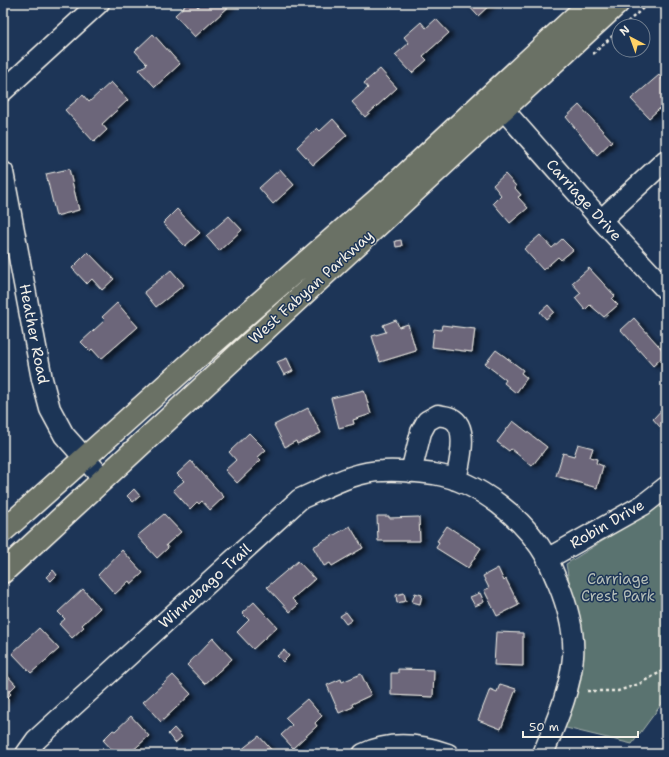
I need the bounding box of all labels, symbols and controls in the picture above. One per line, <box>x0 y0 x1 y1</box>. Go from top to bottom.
north arrow <box>611 18 651 58</box>
text: N <box>617 22 633 39</box>
street label: Carriage Drive <box>542 155 626 245</box>
street label: West Fabyan Parkway <box>244 226 378 348</box>
street label: Heather Road <box>14 282 54 386</box>
street label: Robin Drive <box>566 495 648 553</box>
street label: Winnebago Trail <box>154 539 256 633</box>
park label: Carriage Crest Park <box>581 569 655 606</box>
scale bar <box>523 713 638 739</box>
text: 50 m <box>529 719 559 735</box>

